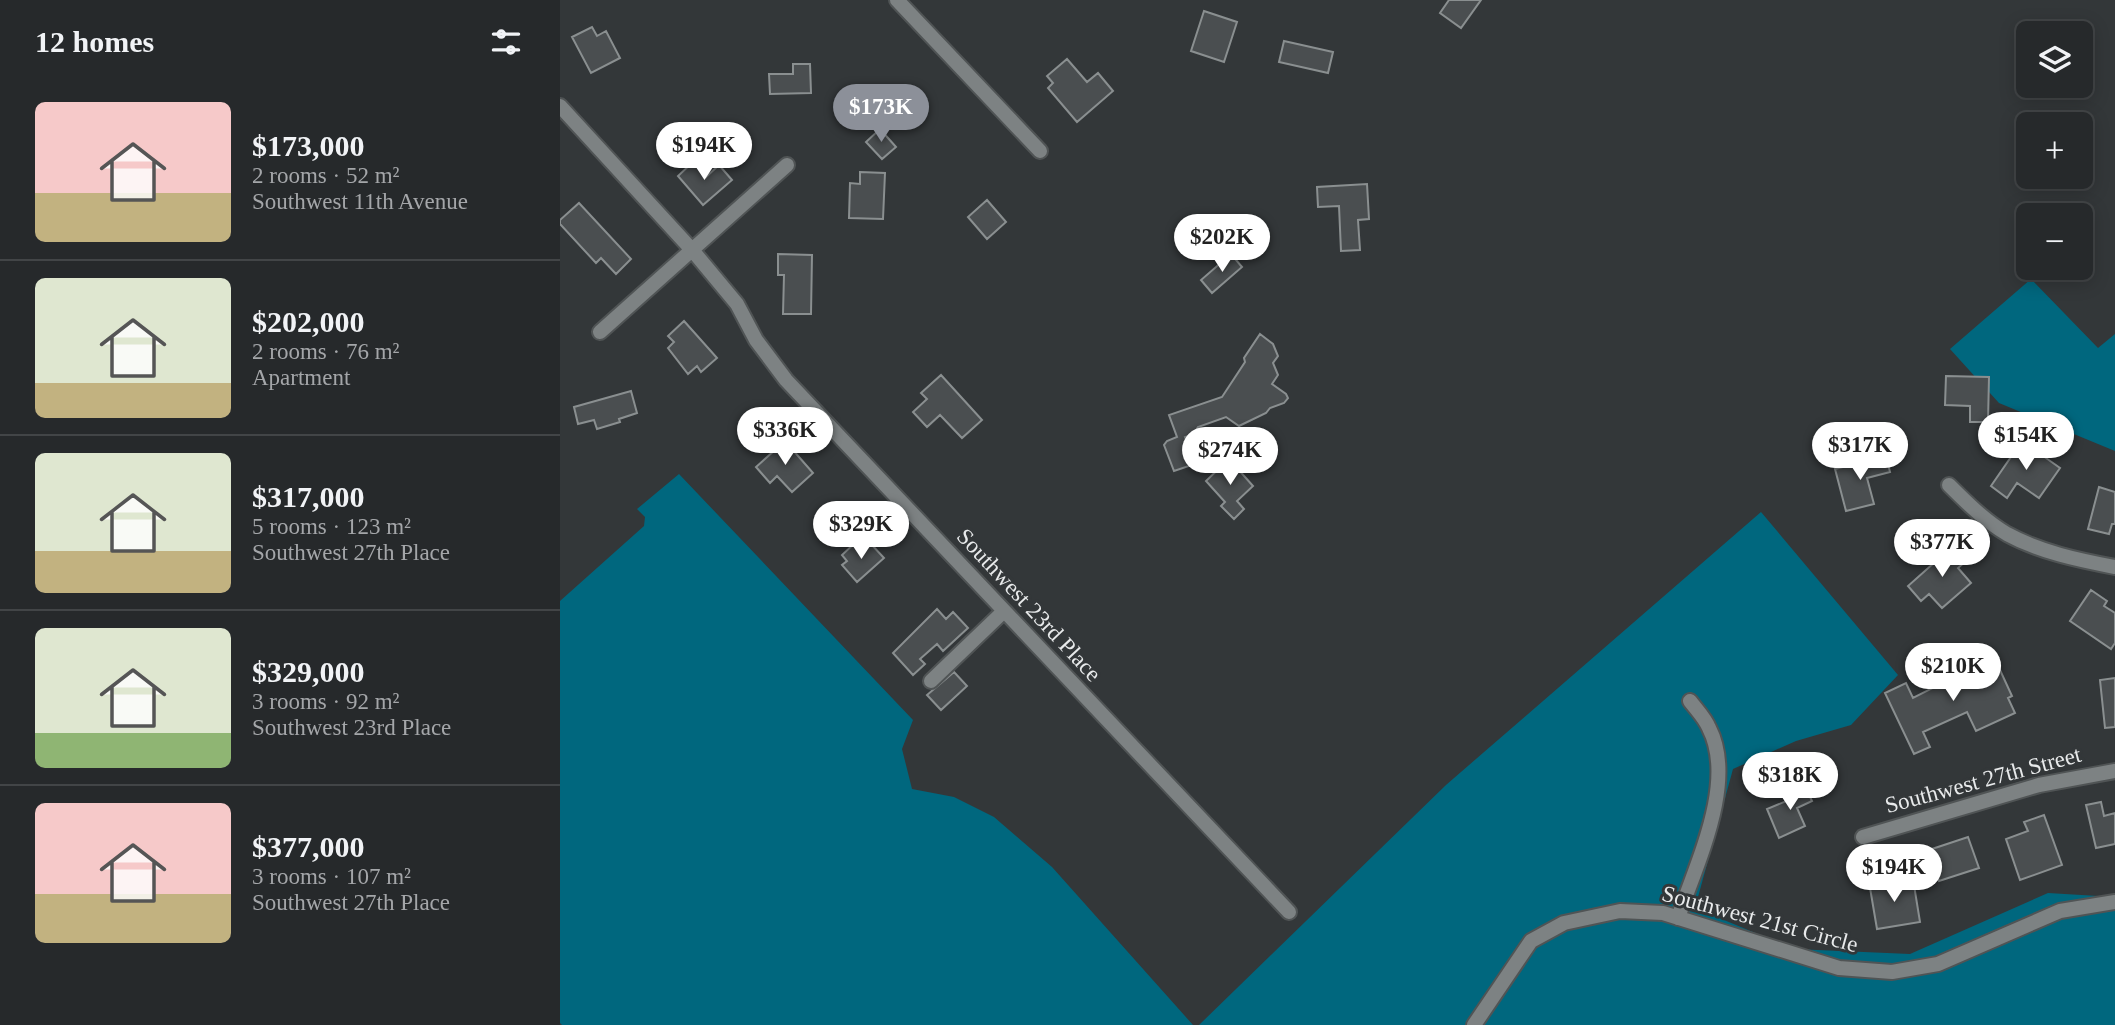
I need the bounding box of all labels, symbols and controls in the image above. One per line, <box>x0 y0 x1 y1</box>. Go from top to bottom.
map controls <box>2016 21 2093 280</box>
button: layers <box>2016 21 2093 98</box>
icon: filters <box>487 23 525 61</box>
text: 12 homes <box>35 25 154 58</box>
pin: $173K <box>832 85 930 144</box>
text: $173K <box>849 94 913 119</box>
button: + <box>2016 112 2093 189</box>
pin: $194K <box>655 122 753 182</box>
text: $173,000 <box>252 129 365 162</box>
icon: home <box>91 130 175 214</box>
text: $194K <box>672 132 736 157</box>
text: 2 rooms · 52 m² <box>252 163 399 188</box>
text: Southwest 11th Avenue <box>252 189 468 214</box>
button: − <box>2016 203 2093 280</box>
pin: $202K <box>1173 215 1271 274</box>
text: $202K <box>1190 224 1254 249</box>
text: $202,000 <box>252 305 365 338</box>
icon: home <box>91 306 175 390</box>
text: 2 rooms · 76 m² <box>252 339 399 364</box>
text: Apartment <box>252 365 350 390</box>
pin: $336K <box>736 407 834 467</box>
pin: $154K <box>1977 412 2075 472</box>
text: $336K <box>753 417 817 442</box>
pin: $317K <box>1811 422 1909 482</box>
text: $154K <box>1994 422 2058 447</box>
pin: $274K <box>1181 428 1279 487</box>
text: $317K <box>1828 432 1892 457</box>
text: $274K <box>1198 437 1262 462</box>
text: $317,000 <box>252 480 365 513</box>
icon: home <box>91 481 175 565</box>
pin: $329K <box>812 502 910 561</box>
text: $329K <box>829 511 893 536</box>
text: 5 rooms · 123 m² <box>252 514 411 539</box>
pin: $377K <box>1893 520 1991 579</box>
street label: Southwest 23rd Place <box>952 524 1106 686</box>
text: $377K <box>1910 529 1974 554</box>
text: Southwest 27th Place <box>252 540 450 565</box>
pin: $210K <box>1904 644 2002 703</box>
text: $210K <box>1921 653 1985 678</box>
text: $329,000 <box>252 655 365 688</box>
icon: home <box>91 656 175 740</box>
text: 3 rooms · 92 m² <box>252 689 399 714</box>
text: Southwest 23rd Place <box>252 715 451 740</box>
street label: Southwest 27th Street <box>1882 742 2084 818</box>
pin: $318K <box>1741 752 1839 812</box>
text: $318K <box>1758 762 1822 787</box>
text: $377,000 <box>252 830 365 863</box>
icon: home <box>91 831 175 915</box>
pin: $194K <box>1845 844 1943 904</box>
text: $194K <box>1862 854 1926 879</box>
text: 3 rooms · 107 m² <box>252 864 411 889</box>
street label: Southwest 21st Circle <box>1659 881 1861 957</box>
text: Southwest 27th Place <box>252 890 450 915</box>

